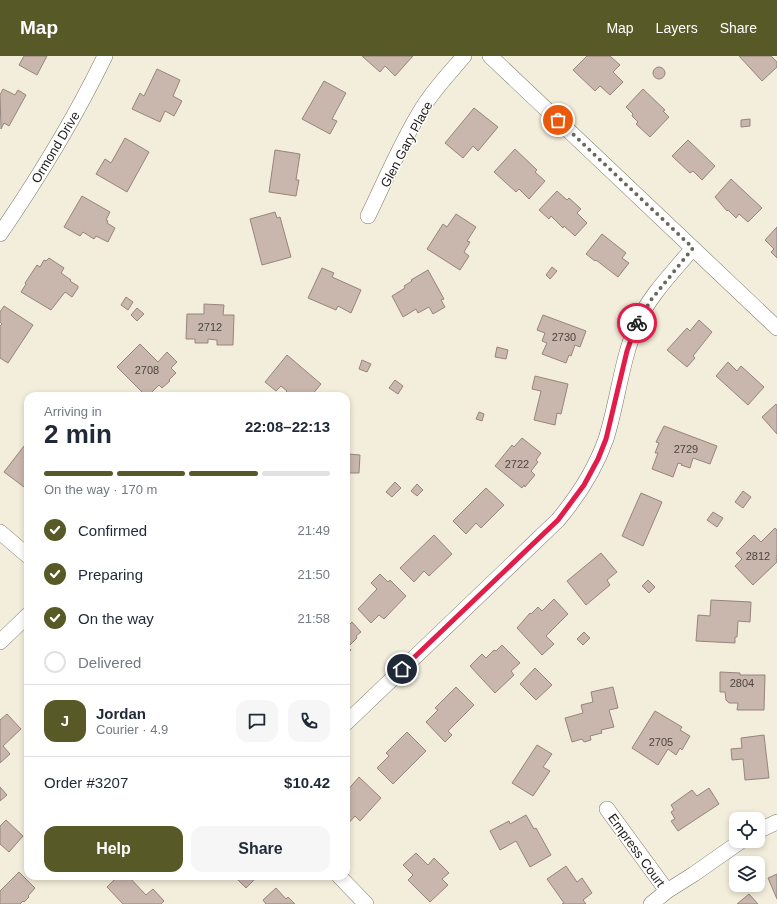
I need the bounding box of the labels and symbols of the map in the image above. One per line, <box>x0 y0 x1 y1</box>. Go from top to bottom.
street label: Glen Gary Place <box>377 99 435 190</box>
pin <box>541 103 575 137</box>
street label: Ormond Drive <box>28 109 83 186</box>
courier <box>617 303 657 343</box>
house number: 2712 <box>198 321 222 333</box>
house number: 2730 <box>552 331 576 343</box>
house number: 2708 <box>135 364 159 376</box>
house number: 2729 <box>674 443 698 455</box>
house number: 2722 <box>505 458 529 470</box>
house number: 2812 <box>746 550 770 562</box>
pin <box>385 652 419 686</box>
house number: 2804 <box>730 677 754 689</box>
house number: 2705 <box>649 736 673 748</box>
street label: Empress Court <box>605 811 668 890</box>

